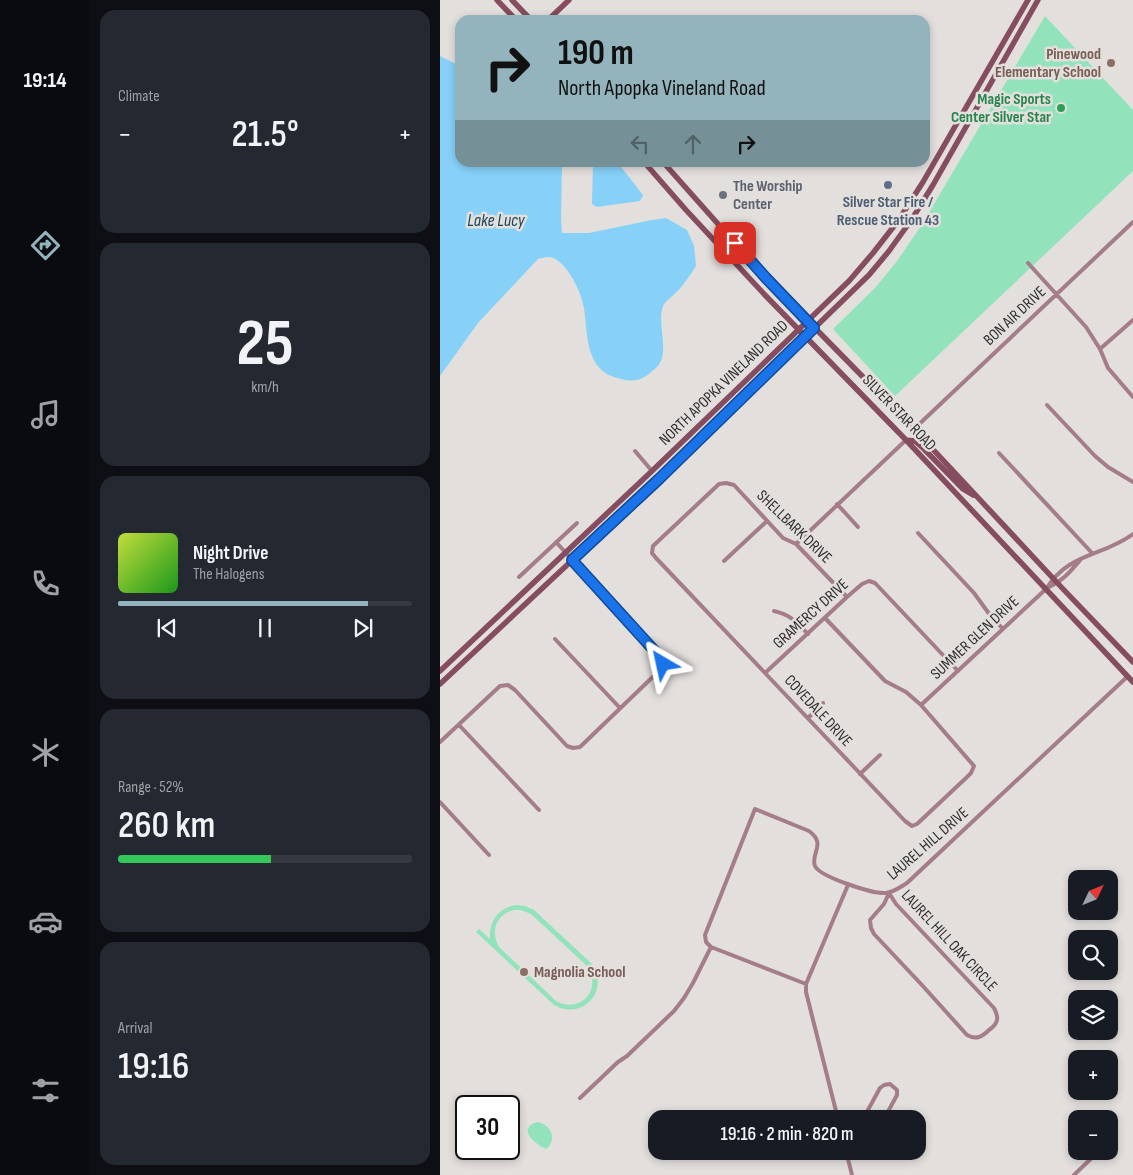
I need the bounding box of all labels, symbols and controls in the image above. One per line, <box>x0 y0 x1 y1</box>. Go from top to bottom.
text: 190 m <box>558 32 634 75</box>
icon: right <box>475 35 540 100</box>
place label: Pinewood Elementary School <box>995 45 1101 82</box>
marker: Pinewood Elementary School <box>1105 57 1117 69</box>
text: 19:14 <box>24 67 67 94</box>
text: North Apopka Vineland Road <box>558 75 766 102</box>
text: Climate <box>118 87 160 106</box>
place label: Magic Sports Center Silver Star <box>951 90 1051 127</box>
marker: Magic Sports Center Silver Star <box>1055 102 1067 114</box>
text: 21.5° <box>231 112 299 157</box>
text: − <box>118 118 132 151</box>
text: + <box>398 118 412 151</box>
icon: left <box>626 130 654 158</box>
icon: ahead <box>679 130 707 158</box>
icon: right <box>732 130 760 158</box>
place label: The Worship Center <box>733 177 802 214</box>
marker: Silver Star Fire / Rescue Station 43 <box>882 179 894 191</box>
marker: The Worship Center <box>717 189 729 201</box>
place label: Silver Star Fire / Rescue Station 43 <box>837 193 939 230</box>
water label: Lake Lucy <box>467 210 526 231</box>
pin <box>714 222 756 264</box>
icon: directions <box>28 228 63 263</box>
icon: arrive <box>721 229 749 257</box>
street label: BON AIR DRIVE <box>980 282 1050 350</box>
text: 25 <box>236 306 294 384</box>
street label: NORTH APOPKA VINELAND ROAD <box>656 316 792 450</box>
street label: SILVER STAR ROAD <box>858 371 940 455</box>
text: km/h <box>251 378 279 397</box>
icon: music <box>28 397 63 432</box>
street label: SHELLBARK DRIVE <box>753 487 835 567</box>
text: Night Drive <box>193 542 268 565</box>
text: The Halogens <box>193 565 264 584</box>
icon: phone <box>28 566 63 601</box>
street label: GRAMERCY DRIVE <box>769 575 853 653</box>
street label: SUMMER GLEN DRIVE <box>927 592 1023 684</box>
icon: previous <box>153 614 181 642</box>
icon: pause <box>251 614 279 642</box>
icon: next <box>349 614 377 642</box>
position arrow <box>636 637 688 689</box>
street label: COVEDALE DRIVE <box>780 671 856 751</box>
icon: climate <box>28 735 63 770</box>
text: Range · 52% <box>118 778 184 797</box>
text: 260 km <box>118 803 215 848</box>
street label: LAUREL HILL DRIVE <box>884 804 972 884</box>
north arrow <box>1068 870 1118 920</box>
map controls <box>1068 870 1118 1160</box>
street label: LAUREL HILL OAK CIRCLE <box>897 886 1001 996</box>
icon: car <box>28 904 63 939</box>
button: search <box>1068 930 1118 980</box>
place label: Magnolia School <box>534 963 626 982</box>
marker: Magnolia School <box>518 966 530 978</box>
button: layers <box>1068 990 1118 1040</box>
text: Arrival <box>118 1019 152 1038</box>
text: 19:16 <box>118 1044 189 1089</box>
button: + <box>1068 1050 1118 1100</box>
icon: filters <box>28 1073 63 1108</box>
speed limit sign: 30 <box>455 1095 520 1160</box>
button: − <box>1068 1110 1118 1160</box>
text: 19:16 · 2 min · 820 m <box>721 1123 853 1146</box>

